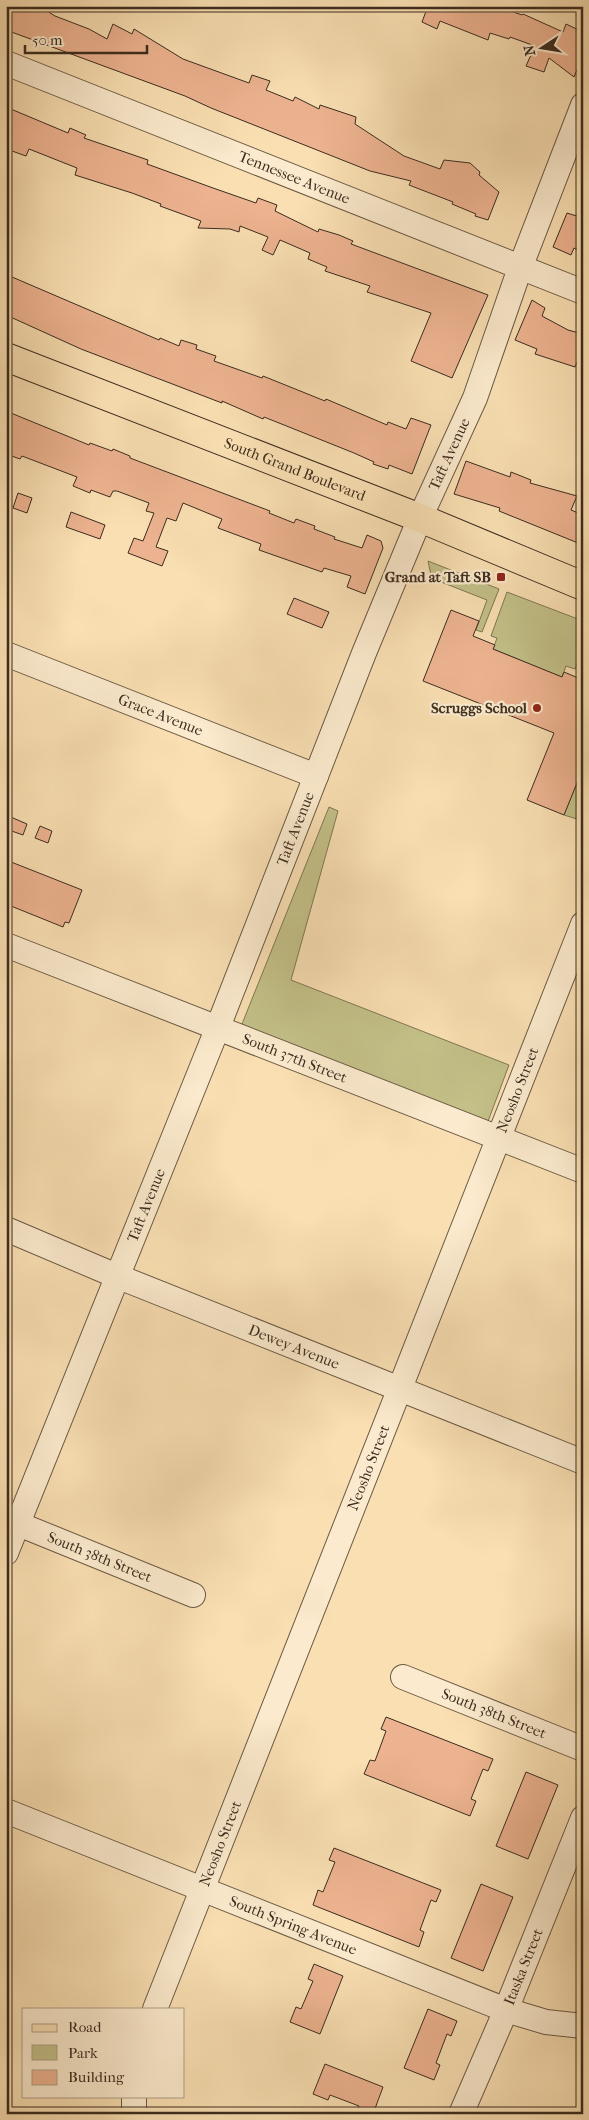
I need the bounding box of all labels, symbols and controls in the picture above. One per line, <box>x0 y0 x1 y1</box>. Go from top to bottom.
scale bar <box>25 22 148 54</box>
north arrow <box>516 22 566 72</box>
text: 50 m <box>32 31 63 49</box>
text: N <box>520 43 539 58</box>
street label: Tennessee Avenue <box>236 147 353 208</box>
street label: Taft Avenue <box>425 415 474 493</box>
street label: South Grand Boulevard <box>222 434 369 505</box>
place label: Grand at Taft SB <box>385 568 491 586</box>
marker: Grand at Taft SB <box>495 571 507 583</box>
street label: Grace Avenue <box>115 690 206 740</box>
place label: Scruggs School <box>431 699 528 717</box>
marker: Scruggs School <box>531 702 543 714</box>
street label: Taft Avenue <box>273 789 318 868</box>
street label: South 37th Street <box>240 1029 350 1087</box>
street label: Neosho Street <box>493 1044 543 1135</box>
street label: Taft Avenue <box>123 1165 169 1245</box>
street label: Dewey Avenue <box>246 1320 343 1373</box>
street label: Neosho Street <box>344 1422 394 1513</box>
street label: South 38th Street <box>45 1528 155 1587</box>
street label: South 38th Street <box>439 1684 549 1743</box>
street label: Neosho Street <box>195 1797 246 1889</box>
street label: South Spring Avenue <box>227 1892 360 1959</box>
street label: Itaska Street <box>500 1925 547 2008</box>
legend <box>22 2008 185 2098</box>
text: Road <box>68 2018 102 2036</box>
text: Park <box>68 2044 98 2062</box>
text: Building <box>68 2068 125 2086</box>

